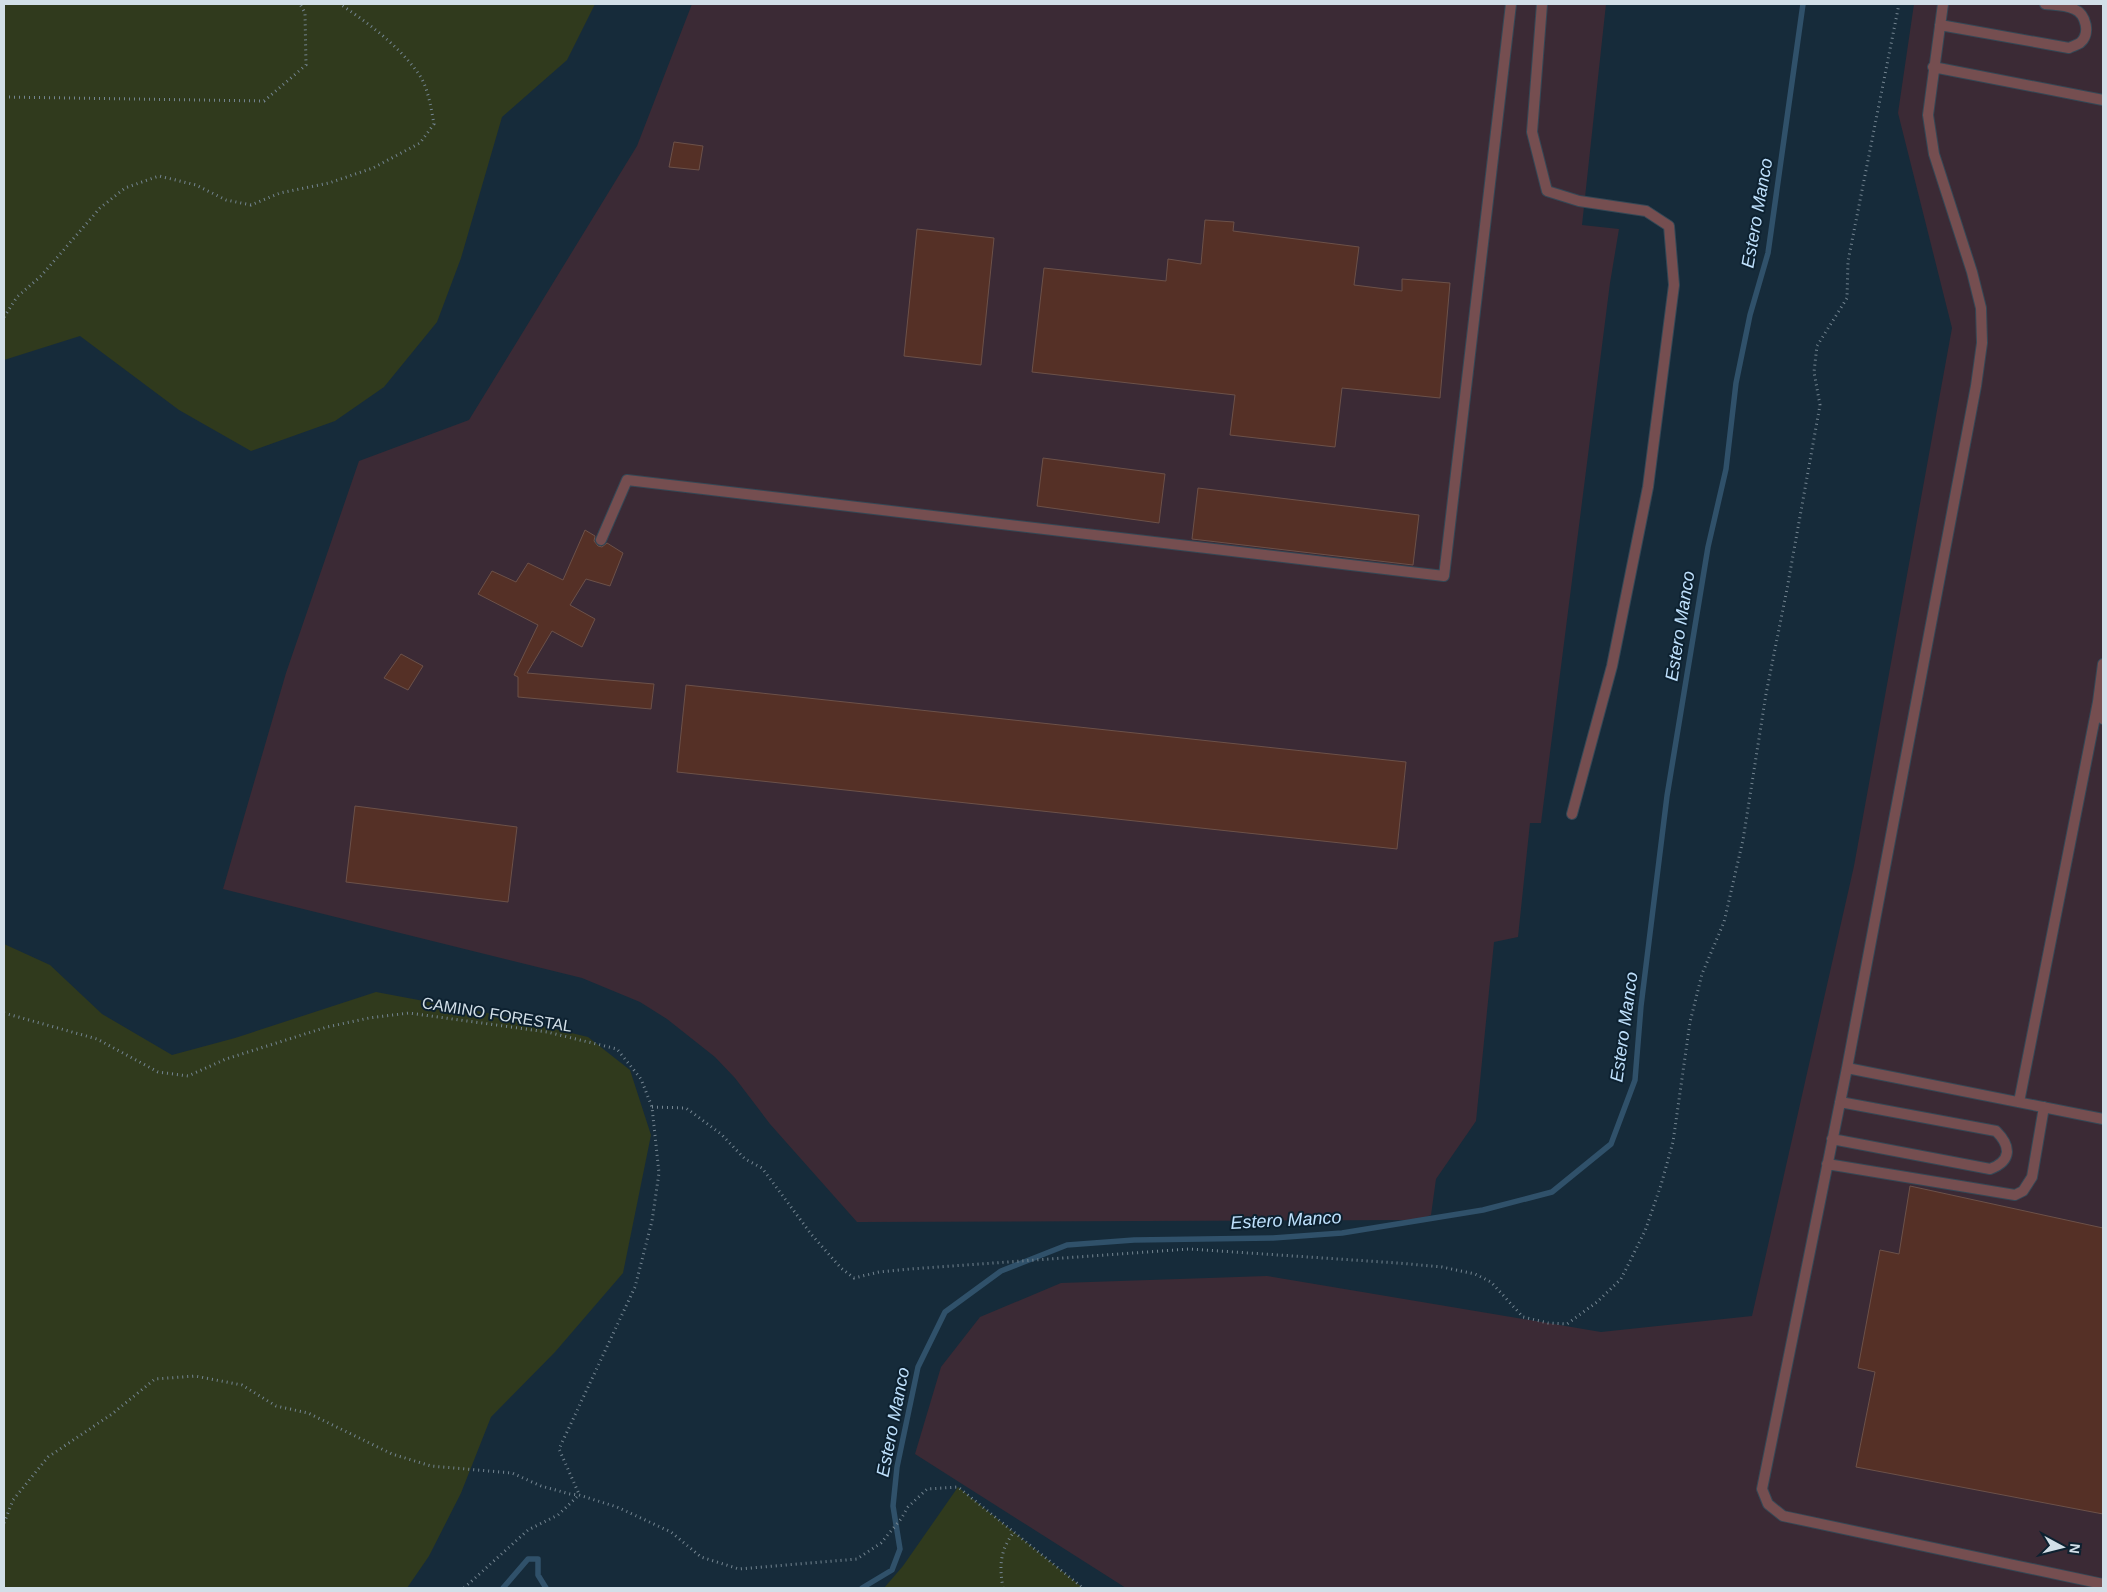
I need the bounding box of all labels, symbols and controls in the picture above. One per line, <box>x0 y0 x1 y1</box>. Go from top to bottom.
water label: Estero Manco <box>1738 157 1776 269</box>
water label: Estero Manco <box>1661 570 1699 682</box>
water label: Estero Manco <box>1606 971 1642 1083</box>
street label: CAMINO FORESTAL <box>421 994 573 1035</box>
water label: Estero Manco <box>1230 1207 1342 1233</box>
water label: Estero Manco <box>873 1366 913 1478</box>
north arrow <box>2037 1522 2087 1572</box>
text: N <box>2066 1543 2083 1555</box>

